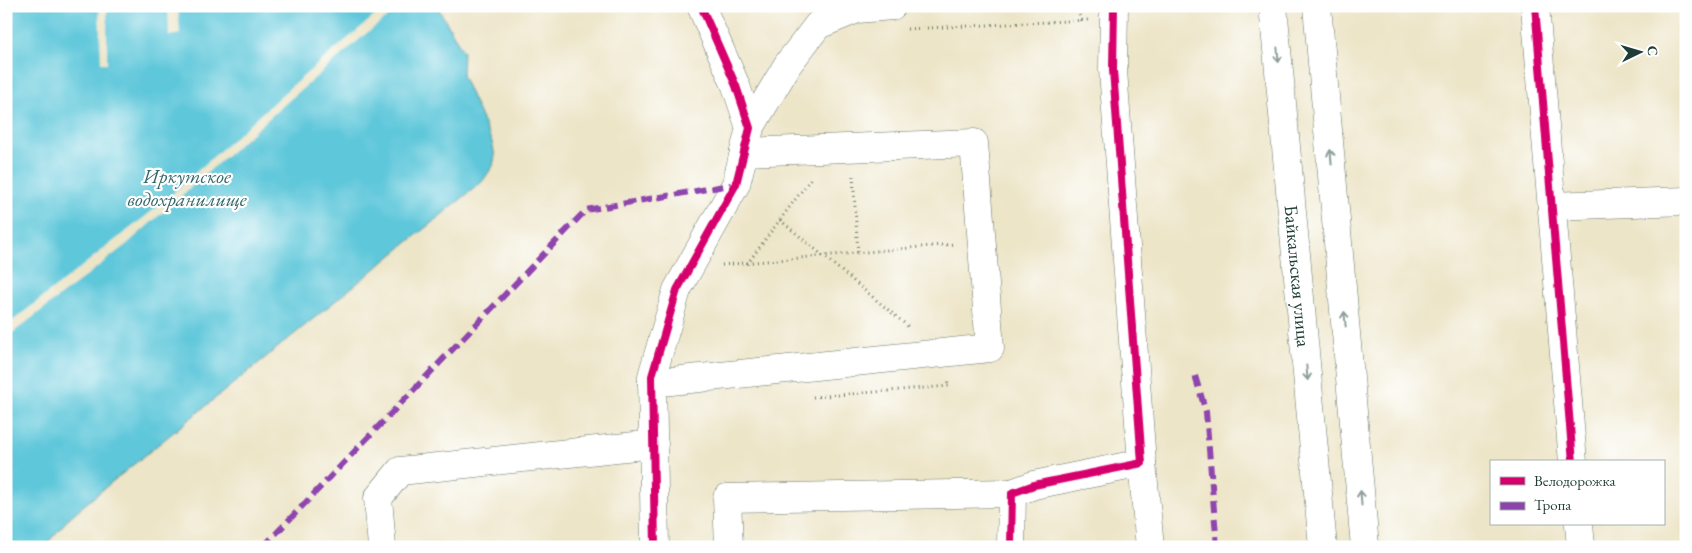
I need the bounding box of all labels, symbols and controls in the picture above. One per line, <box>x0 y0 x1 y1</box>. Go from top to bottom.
north arrow <box>1614 28 1664 78</box>
text: С <box>1644 45 1662 57</box>
one-way arrow <box>1273 47 1283 63</box>
one-way arrow <box>1326 149 1335 165</box>
water label: Иркутское водохранилище <box>127 163 247 212</box>
street label: Байкальская улица <box>1278 204 1316 348</box>
one-way arrow <box>1340 311 1350 327</box>
one-way arrow <box>1302 365 1312 381</box>
legend <box>1490 460 1664 526</box>
text: Велодорожка <box>1534 471 1615 490</box>
one-way arrow <box>1356 490 1366 506</box>
text: Тропа <box>1534 495 1571 514</box>

